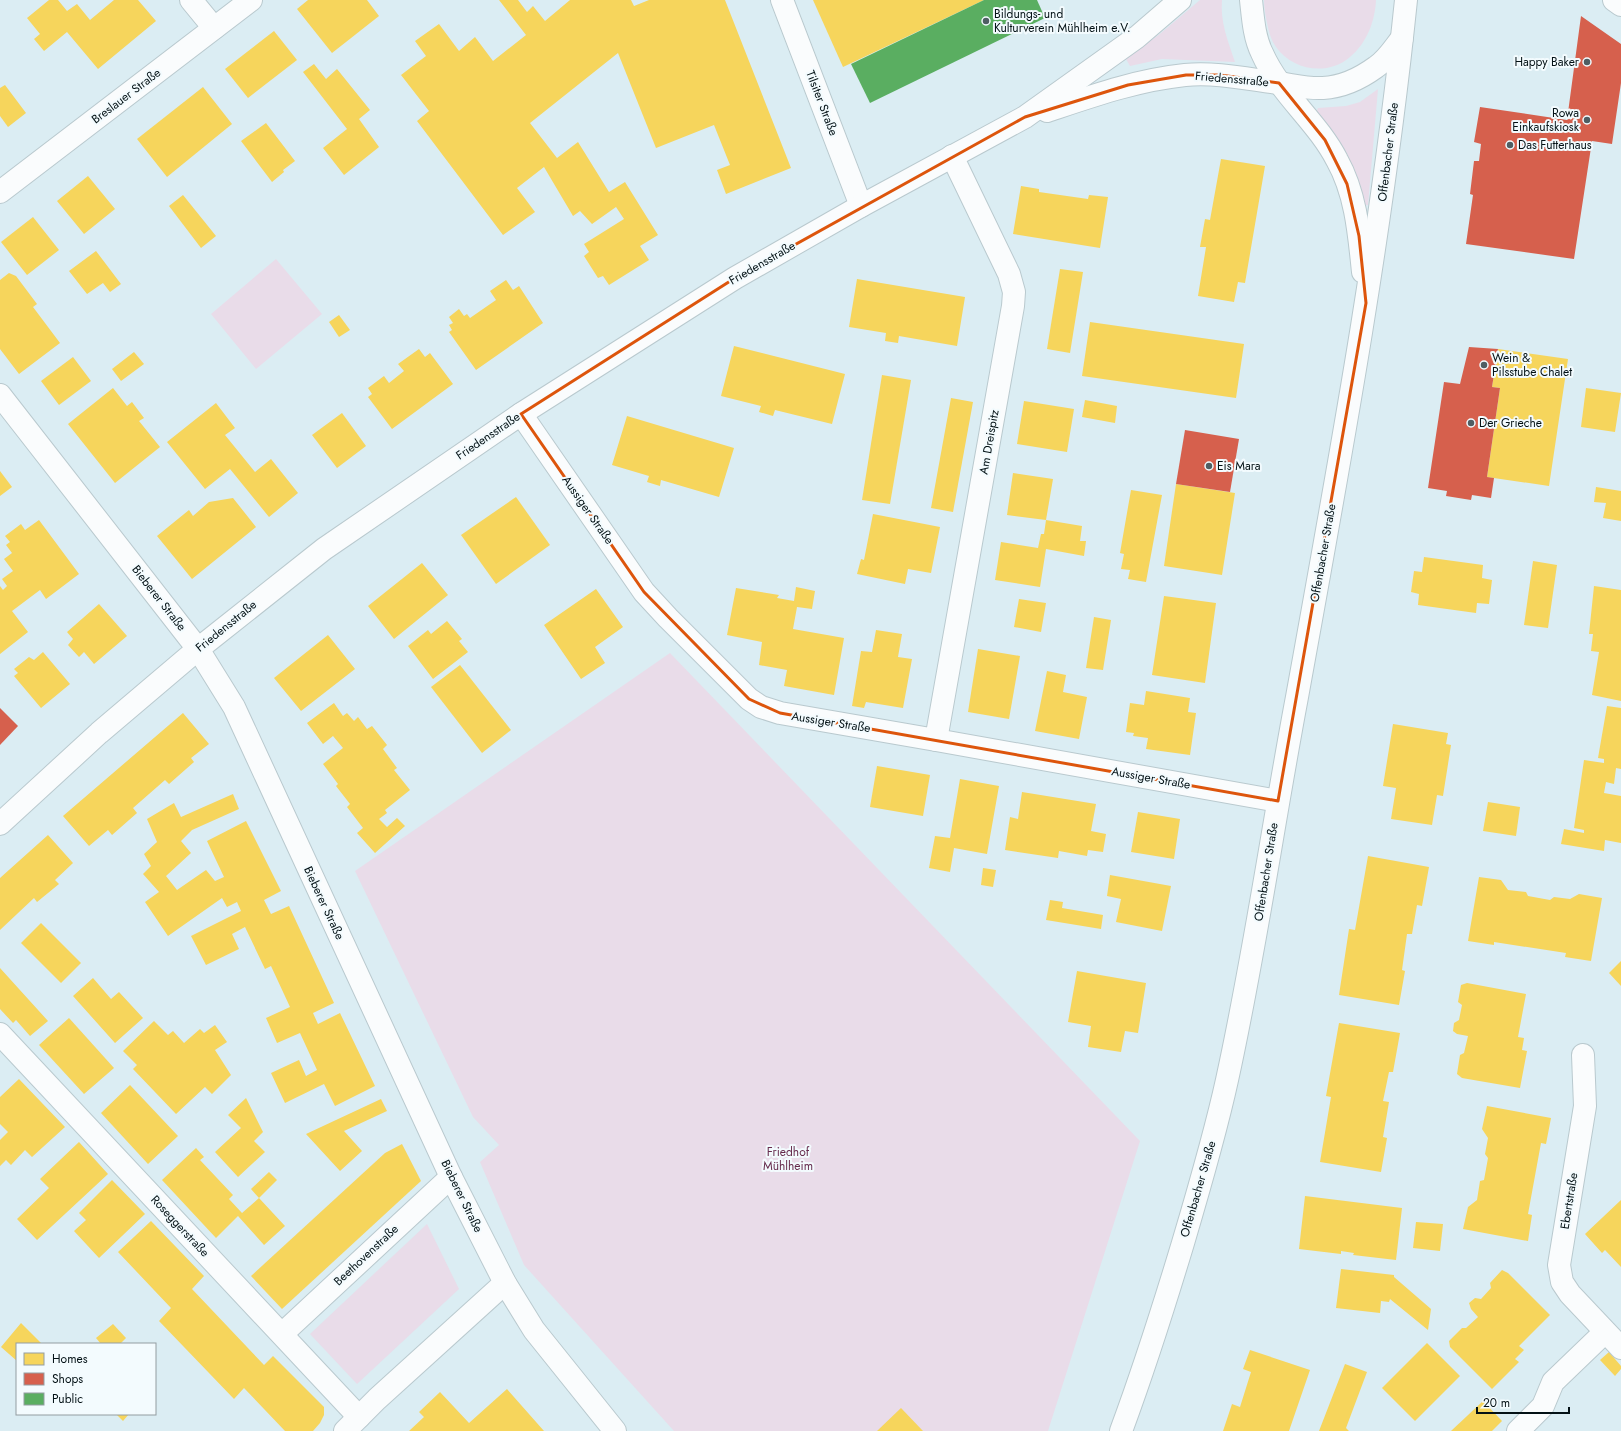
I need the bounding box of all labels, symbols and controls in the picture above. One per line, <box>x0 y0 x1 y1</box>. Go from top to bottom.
place label: Bildungs- und Kulturverein Mühlheim e.V. <box>994 5 1131 37</box>
marker: Bildungs- und Kulturverein Mühlheim e.V. <box>981 16 991 26</box>
place label: Happy Baker <box>1514 53 1580 71</box>
marker: Happy Baker <box>1582 57 1592 67</box>
street label: Breslauer Straße <box>88 64 164 128</box>
street label: Friedensstraße <box>1194 67 1270 91</box>
street label: Tilsiter Straße <box>801 68 843 138</box>
street label: Offenbacher Straße <box>1373 101 1403 203</box>
place label: Rowa Einkaufskiosk <box>1512 104 1580 136</box>
marker: Rowa Einkaufskiosk <box>1582 115 1592 125</box>
place label: Das Futterhaus <box>1518 136 1592 154</box>
marker: Das Futterhaus <box>1505 140 1515 150</box>
street label: Friedensstraße <box>725 237 799 289</box>
place label: Wein & Pilsstube Chalet <box>1492 349 1572 381</box>
marker: Wein & Pilsstube Chalet <box>1479 360 1489 370</box>
street label: Friedensstraße <box>452 408 524 464</box>
street label: Am Dreispitz <box>974 408 1004 476</box>
place label: Der Grieche <box>1479 414 1542 432</box>
marker: Der Grieche <box>1466 418 1476 428</box>
place label: Eis Mara <box>1217 457 1261 475</box>
marker: Eis Mara <box>1204 461 1214 471</box>
street label: Aussiger Straße <box>558 472 618 548</box>
street label: Offenbacher Straße <box>1305 502 1341 604</box>
street label: Bieberer Straße <box>128 561 190 635</box>
street label: Friedensstraße <box>192 596 260 656</box>
street label: Aussiger Straße <box>790 707 872 737</box>
street label: Aussiger Straße <box>1110 762 1192 794</box>
street label: Offenbacher Straße <box>1249 821 1283 923</box>
street label: Bieberer Straße <box>299 863 349 943</box>
street label: Offenbacher Straße <box>1176 1139 1220 1239</box>
park label: Friedhof Mühlheim <box>763 1143 813 1175</box>
street label: Bieberer Straße <box>437 1156 487 1236</box>
street label: Ebertstraße <box>1556 1171 1582 1231</box>
street label: Roseggerstraße <box>147 1191 213 1261</box>
street label: Beethovenstraße <box>330 1220 402 1290</box>
legend <box>16 1343 156 1415</box>
text: Homes <box>52 1350 88 1368</box>
text: Shops <box>52 1370 83 1388</box>
scale bar <box>1477 1389 1569 1415</box>
text: Public <box>52 1390 83 1408</box>
text: 20 m <box>1483 1394 1510 1412</box>

